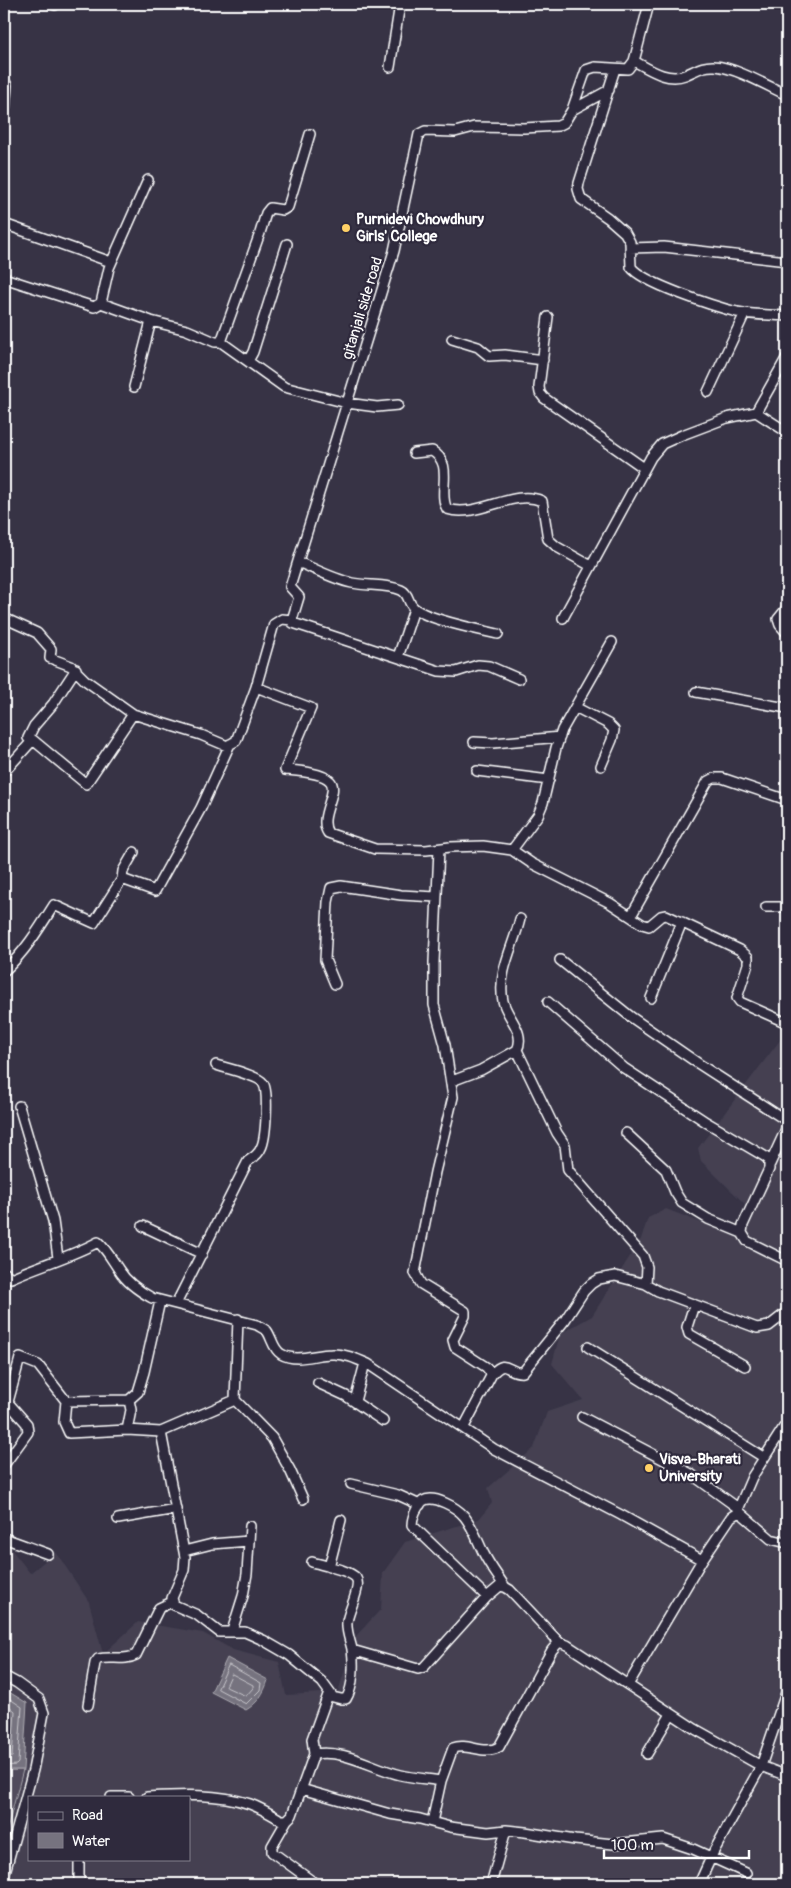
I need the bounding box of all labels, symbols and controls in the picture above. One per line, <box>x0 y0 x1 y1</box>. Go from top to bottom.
place label: Purnidevi Chowdhury Girls' College <box>356 210 485 246</box>
marker: Purnidevi Chowdhury Girls' College <box>340 222 352 234</box>
street label: gitanjali side road <box>338 255 387 362</box>
place label: Visva-Bharati University <box>659 1450 741 1486</box>
marker: Visva-Bharati University <box>643 1462 655 1474</box>
legend <box>28 1796 190 1860</box>
text: Road <box>72 1806 103 1825</box>
scale bar <box>604 1828 748 1860</box>
text: Water <box>72 1832 111 1851</box>
text: 100 m <box>611 1836 654 1855</box>

